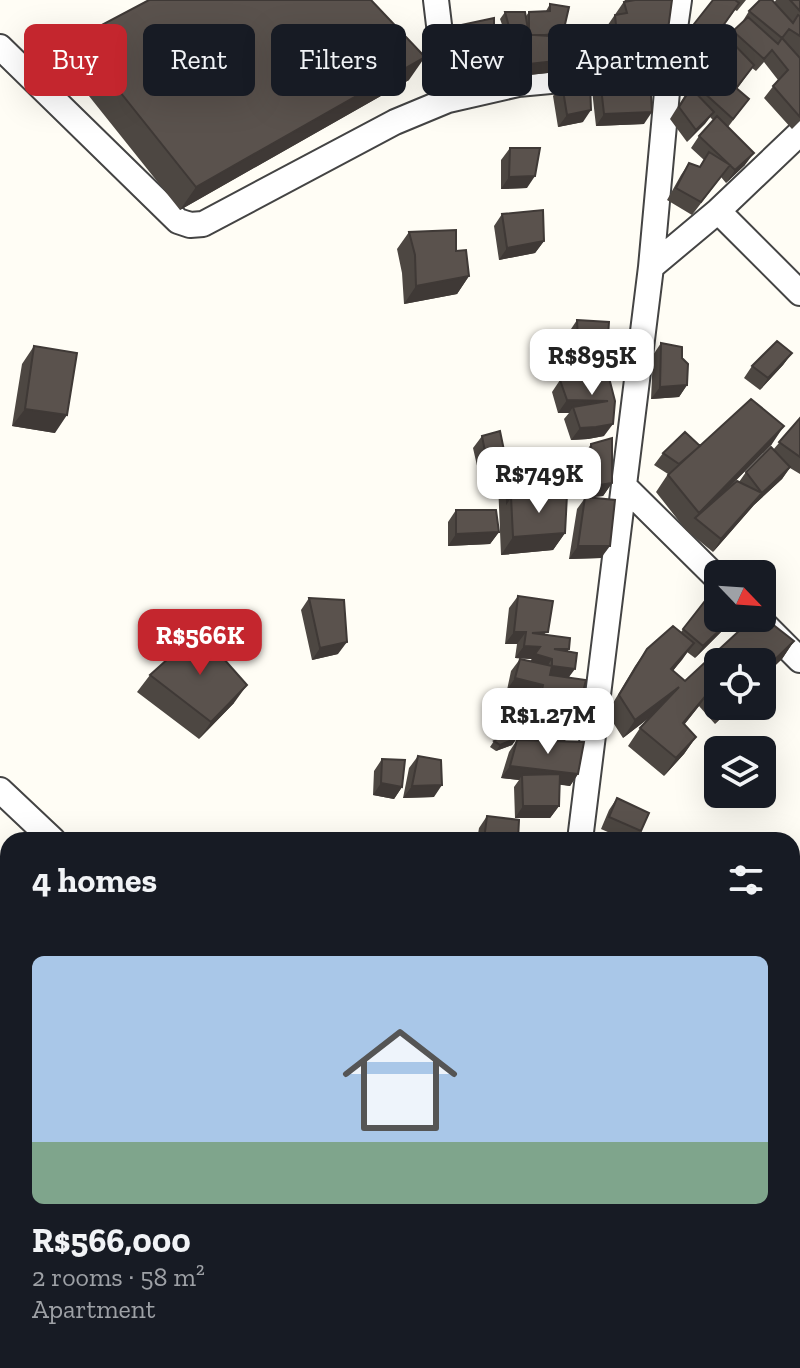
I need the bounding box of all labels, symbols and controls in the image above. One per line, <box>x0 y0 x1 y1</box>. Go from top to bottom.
chip: Buy <box>24 24 127 96</box>
chip: Rent <box>143 24 255 96</box>
chip: Filters <box>271 24 406 96</box>
chip: New <box>422 24 532 96</box>
chip: Apartment <box>548 24 737 96</box>
pin: R$895K <box>527 329 657 397</box>
text: R$895K <box>548 339 636 371</box>
pin: R$749K <box>474 447 604 515</box>
text: R$749K <box>495 457 583 489</box>
north arrow <box>704 560 776 632</box>
map controls <box>704 560 776 808</box>
pin: R$566K <box>135 609 265 677</box>
text: R$566K <box>156 619 244 651</box>
button: locate <box>704 648 776 720</box>
pin: R$1.27M <box>474 688 622 756</box>
text: R$1.27M <box>500 698 596 730</box>
button: layers <box>704 736 776 808</box>
icon: filters <box>724 858 768 902</box>
text: 4 homes <box>32 860 157 901</box>
icon: home <box>328 1008 472 1152</box>
text: R$566,000 <box>32 1220 191 1261</box>
text: 2 rooms · 58 m² <box>32 1261 205 1293</box>
text: Apartment <box>32 1293 155 1325</box>

